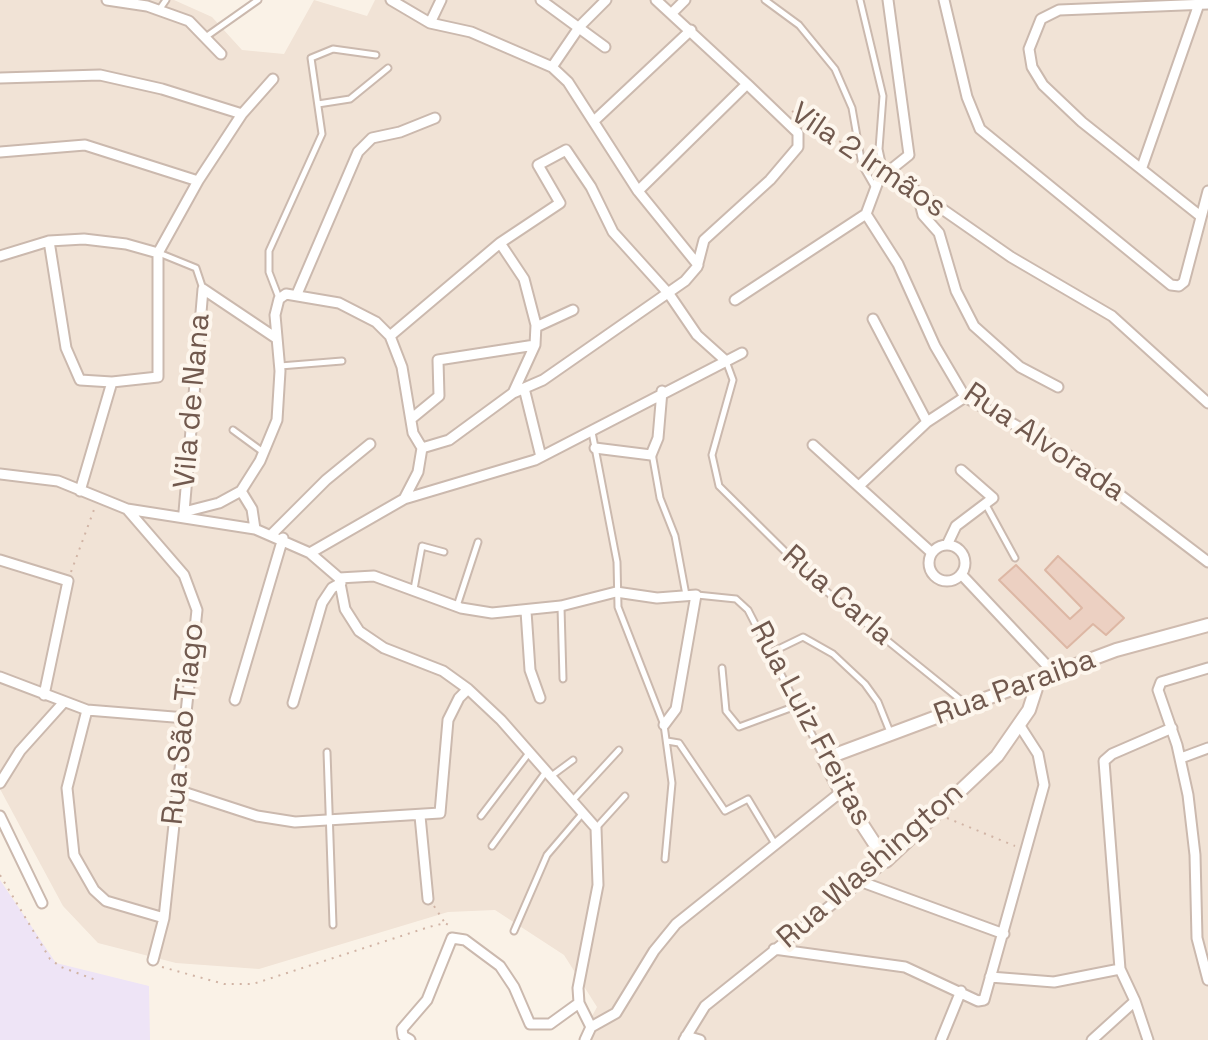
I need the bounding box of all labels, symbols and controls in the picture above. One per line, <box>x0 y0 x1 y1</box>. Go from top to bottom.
street label: Vila 2 Irmãos <box>783 96 953 226</box>
street label: Vila de Nana <box>167 312 219 490</box>
street label: Rua Alvorada <box>956 376 1132 510</box>
street label: Rua Carla <box>774 538 900 654</box>
street label: Rua Luiz Freitas <box>741 616 879 832</box>
street label: Rua São Tiago <box>155 621 213 827</box>
street label: Rua Paraiba <box>929 642 1101 734</box>
street label: Rua Washington <box>771 775 971 957</box>

